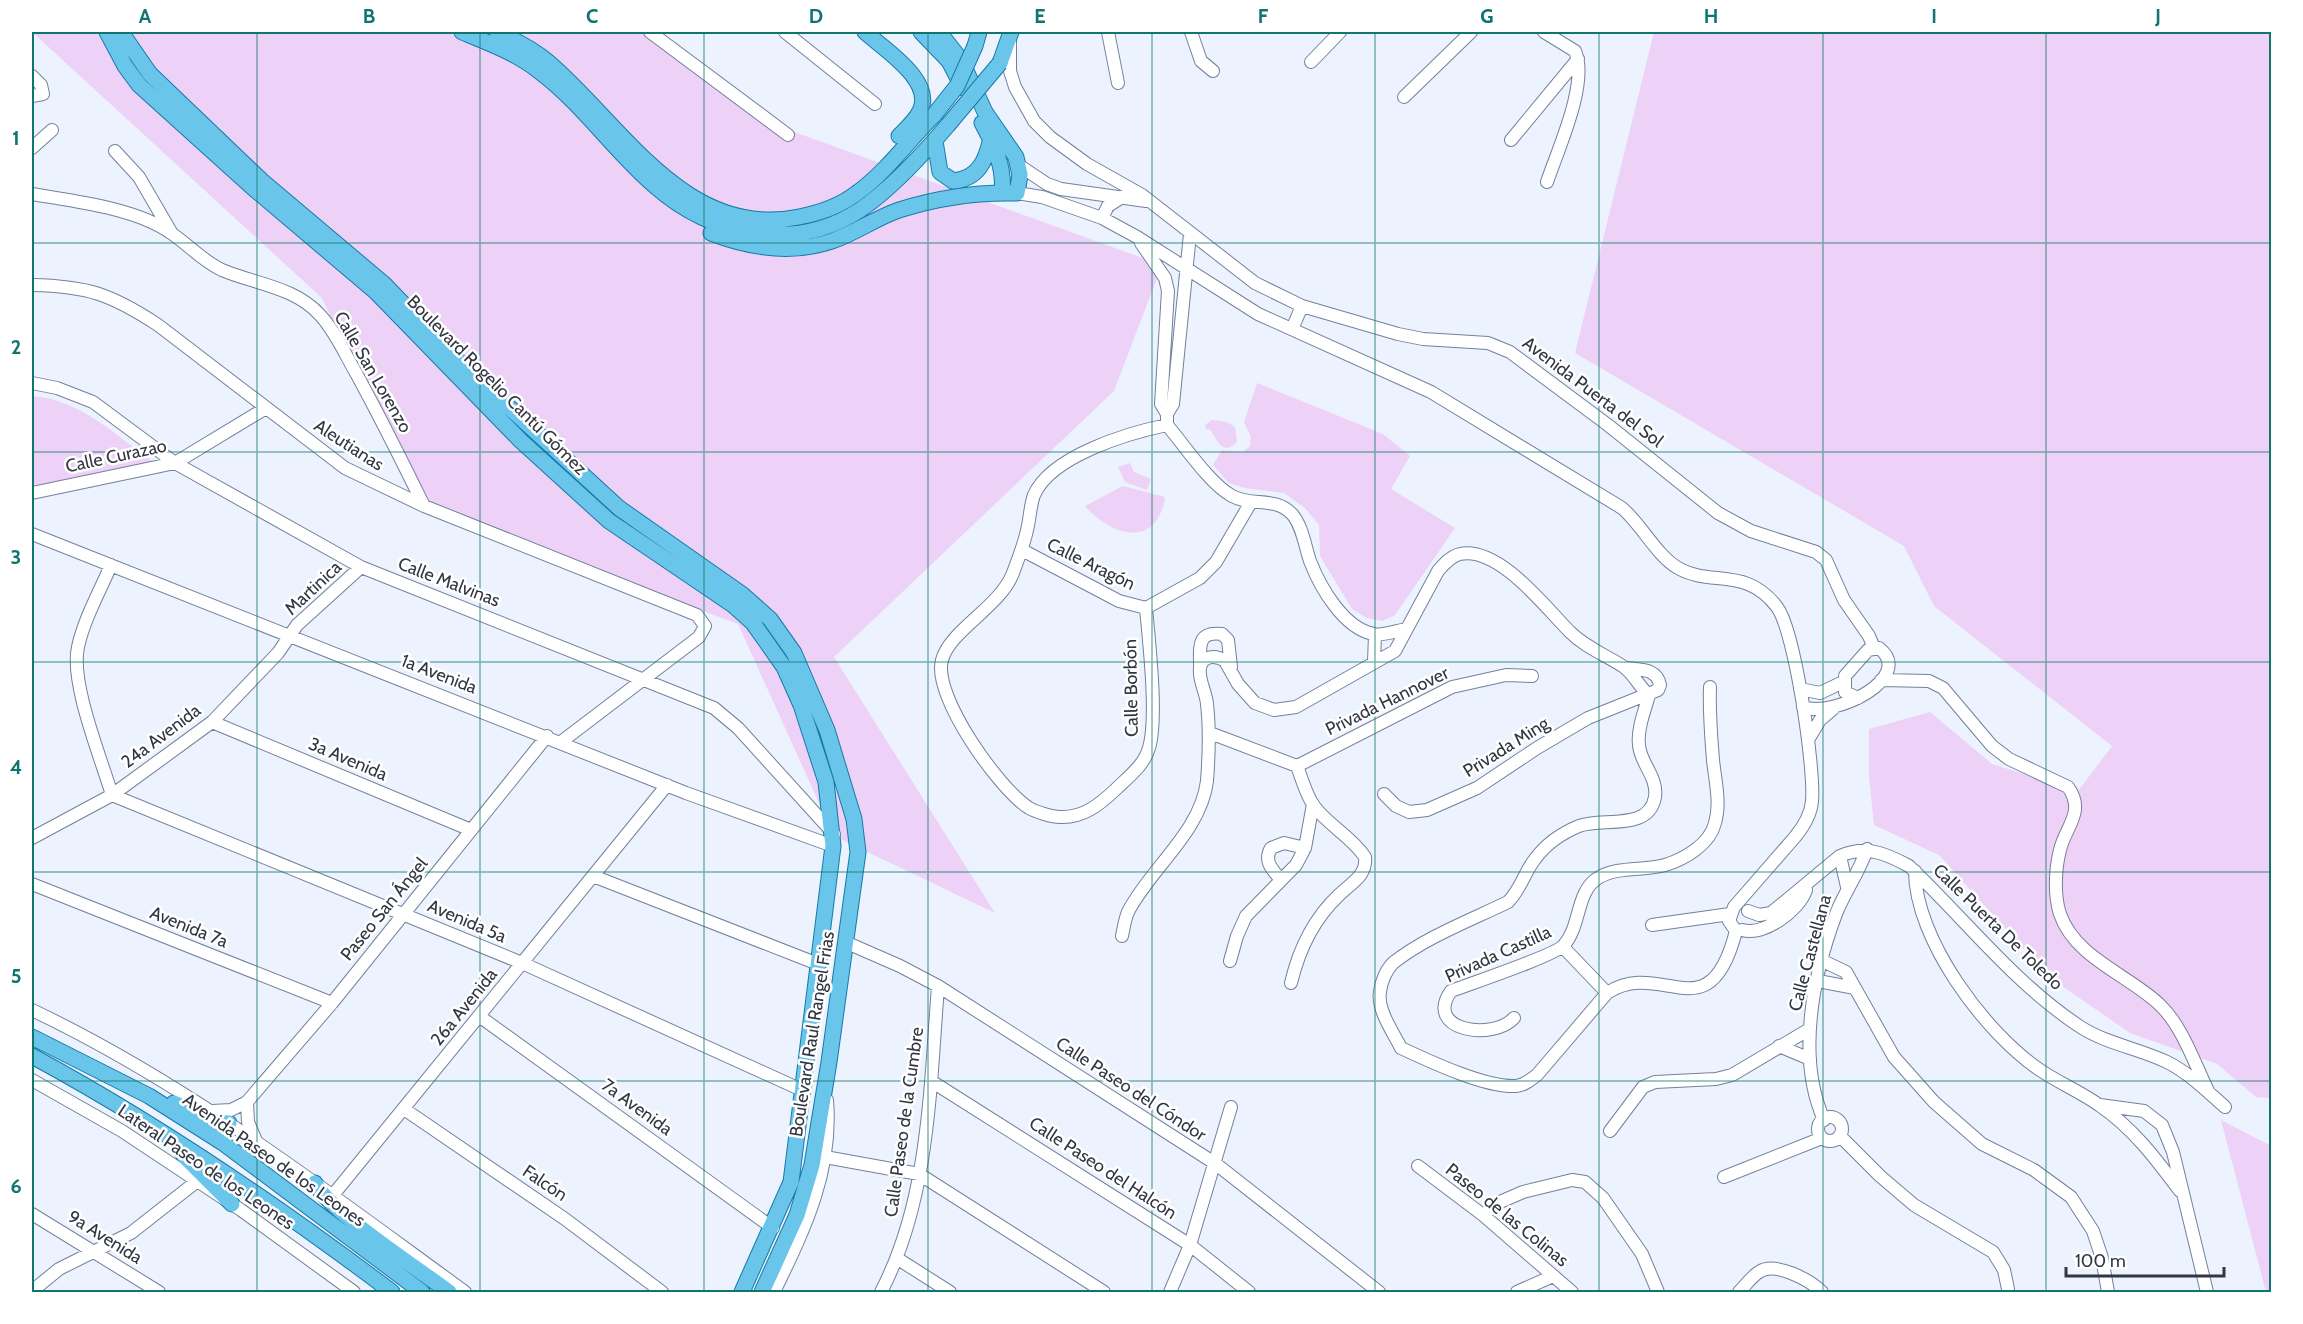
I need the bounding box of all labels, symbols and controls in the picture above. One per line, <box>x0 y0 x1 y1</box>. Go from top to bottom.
text: A <box>139 4 152 28</box>
text: B <box>363 4 375 28</box>
text: C <box>586 4 598 28</box>
text: D <box>809 4 823 28</box>
text: E <box>1034 4 1046 28</box>
text: F <box>1258 4 1269 28</box>
text: G <box>1480 4 1494 28</box>
text: H <box>1704 4 1718 28</box>
text: I <box>1931 4 1937 28</box>
text: J <box>2154 4 2161 28</box>
text: 1 <box>12 126 20 150</box>
street label: Boulevard Rogelio Cantú Gómez <box>402 290 592 480</box>
street label: Calle San Lorenzo <box>329 307 417 437</box>
street label: Avenida Puerta del Sol <box>1518 332 1668 453</box>
text: 2 <box>11 335 21 359</box>
street label: Aleutianas <box>310 414 388 476</box>
street label: Calle Curazao <box>63 435 169 477</box>
street label: Calle Aragón <box>1043 533 1139 595</box>
text: 3 <box>11 545 21 569</box>
street label: Calle Malvinas <box>395 552 503 612</box>
street label: Martinica <box>280 556 346 620</box>
street label: Calle Borbón <box>1119 639 1143 737</box>
street label: 1a Avenida <box>398 649 480 699</box>
street label: Privada Hannover <box>1322 662 1452 740</box>
street label: 24a Avenida <box>117 699 205 773</box>
street label: Privada Ming <box>1459 711 1554 782</box>
street label: 3a Avenida <box>305 733 391 786</box>
text: 4 <box>10 755 22 779</box>
street label: Paseo San Ángel <box>336 852 433 965</box>
street label: Calle Puerta De Toledo <box>1928 859 2068 995</box>
street label: Calle Castellana <box>1784 892 1836 1014</box>
street label: Avenida 5a <box>424 895 510 948</box>
street label: Avenida 7a <box>147 901 231 953</box>
street label: Privada Castilla <box>1441 921 1555 987</box>
street label: Boulevard Raul Rangel Frias <box>785 930 839 1138</box>
text: 5 <box>11 964 21 988</box>
street label: 26a Avenida <box>426 964 502 1050</box>
street label: Calle Paseo de la Cumbre <box>880 1026 928 1218</box>
street label: Calle Paseo del Cóndor <box>1052 1032 1210 1146</box>
street label: 7a Avenida <box>597 1074 677 1140</box>
street label: Avenida Paseo de los Leones <box>179 1089 369 1231</box>
street label: Lateral Paseo de los Leones <box>114 1100 298 1234</box>
street label: Calle Paseo del Halcón <box>1025 1112 1181 1224</box>
street label: Paseo de las Colinas <box>1441 1159 1573 1271</box>
street label: Falcón <box>518 1160 572 1206</box>
text: 6 <box>10 1174 22 1198</box>
street label: 9a Avenida <box>64 1205 147 1269</box>
scale bar <box>2066 1240 2224 1278</box>
text: 100 m <box>2075 1250 2126 1272</box>

